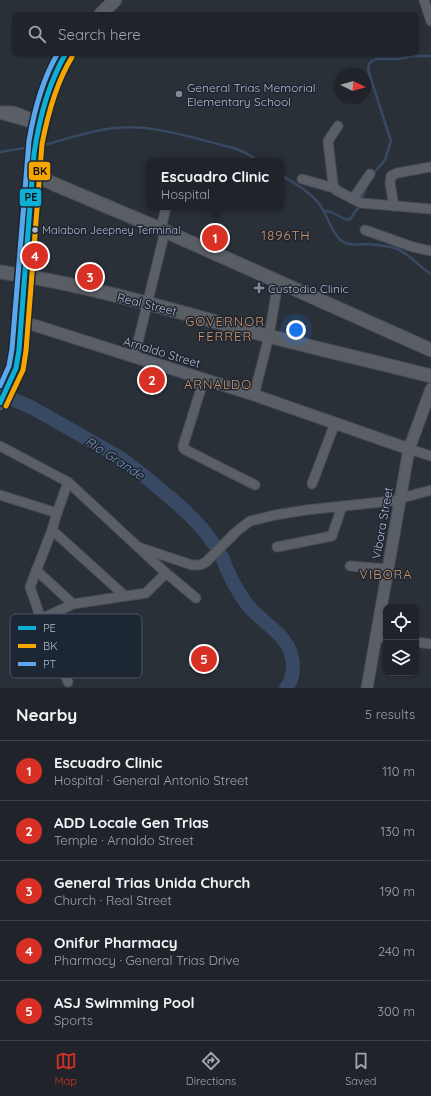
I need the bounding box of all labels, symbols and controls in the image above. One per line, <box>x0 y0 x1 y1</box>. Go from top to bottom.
search box <box>12 12 419 56</box>
icon: search <box>26 23 48 45</box>
text: Search here <box>58 25 141 44</box>
north arrow <box>335 68 371 104</box>
place label: General Trias Memorial Elementary School <box>187 80 316 109</box>
marker: General Trias Memorial Elementary School <box>174 89 184 99</box>
popup <box>146 158 284 210</box>
line badge: BK <box>28 161 51 181</box>
text: BK <box>33 164 47 178</box>
text: Escuadro Clinic <box>161 167 269 186</box>
text: Hospital <box>161 186 210 202</box>
line badge: PE <box>19 188 42 207</box>
text: PE <box>25 190 37 204</box>
place label: Malabon Jeepney Terminal <box>42 223 181 237</box>
pin: 1 <box>202 223 228 253</box>
marker: Malabon Jeepney Terminal <box>30 225 40 235</box>
district label: 1896TH <box>261 227 311 243</box>
pin: 4 <box>22 241 48 271</box>
pin: 3 <box>77 262 103 292</box>
place label: Custodio Clinic <box>268 281 349 296</box>
marker: Custodio Clinic <box>253 282 265 294</box>
street label: Real Street <box>116 289 178 319</box>
district label: GOVERNOR FERRER <box>185 313 265 344</box>
your location <box>286 320 306 340</box>
street label: Arnaldo Street <box>122 333 202 371</box>
pin: 2 <box>139 365 165 395</box>
district label: ARNALDO <box>184 376 252 392</box>
water label: Rio Grande <box>82 433 148 483</box>
street label: Vibora Street <box>368 486 396 560</box>
district label: VIBORA <box>359 566 413 582</box>
map controls <box>383 604 419 676</box>
button: locate <box>383 604 419 640</box>
legend <box>10 614 142 678</box>
text: PE <box>43 621 56 635</box>
text: BK <box>43 639 58 653</box>
button: layers <box>383 640 419 676</box>
pin: 5 <box>191 644 217 674</box>
text: PT <box>43 657 57 671</box>
text: Nearby <box>16 704 77 725</box>
text: 5 results <box>365 706 415 722</box>
text: Escuadro Clinic <box>54 753 162 772</box>
text: 1 <box>26 763 32 779</box>
text: 110 m <box>382 763 415 779</box>
text: Hospital · General Antonio Street <box>54 772 249 788</box>
text: ADD Locale Gen Trias <box>54 813 209 832</box>
text: 2 <box>25 823 33 839</box>
text: 130 m <box>380 823 415 839</box>
text: Temple · Arnaldo Street <box>54 832 194 848</box>
text: General Trias Unida Church <box>54 873 250 892</box>
text: 3 <box>26 883 32 899</box>
text: 190 m <box>380 883 415 899</box>
text: Church · Real Street <box>54 892 172 908</box>
text: Onifur Pharmacy <box>54 933 178 952</box>
text: 4 <box>25 943 33 959</box>
text: 240 m <box>378 943 415 959</box>
text: Pharmacy · General Trias Drive <box>54 952 240 968</box>
text: ASJ Swimming Pool <box>54 993 195 1012</box>
text: 5 <box>25 1003 33 1019</box>
text: 300 m <box>377 1003 415 1019</box>
text: Sports <box>54 1012 93 1028</box>
tab: Map <box>54 1050 77 1088</box>
tab: Directions <box>186 1050 236 1088</box>
tab: Saved <box>345 1050 377 1088</box>

